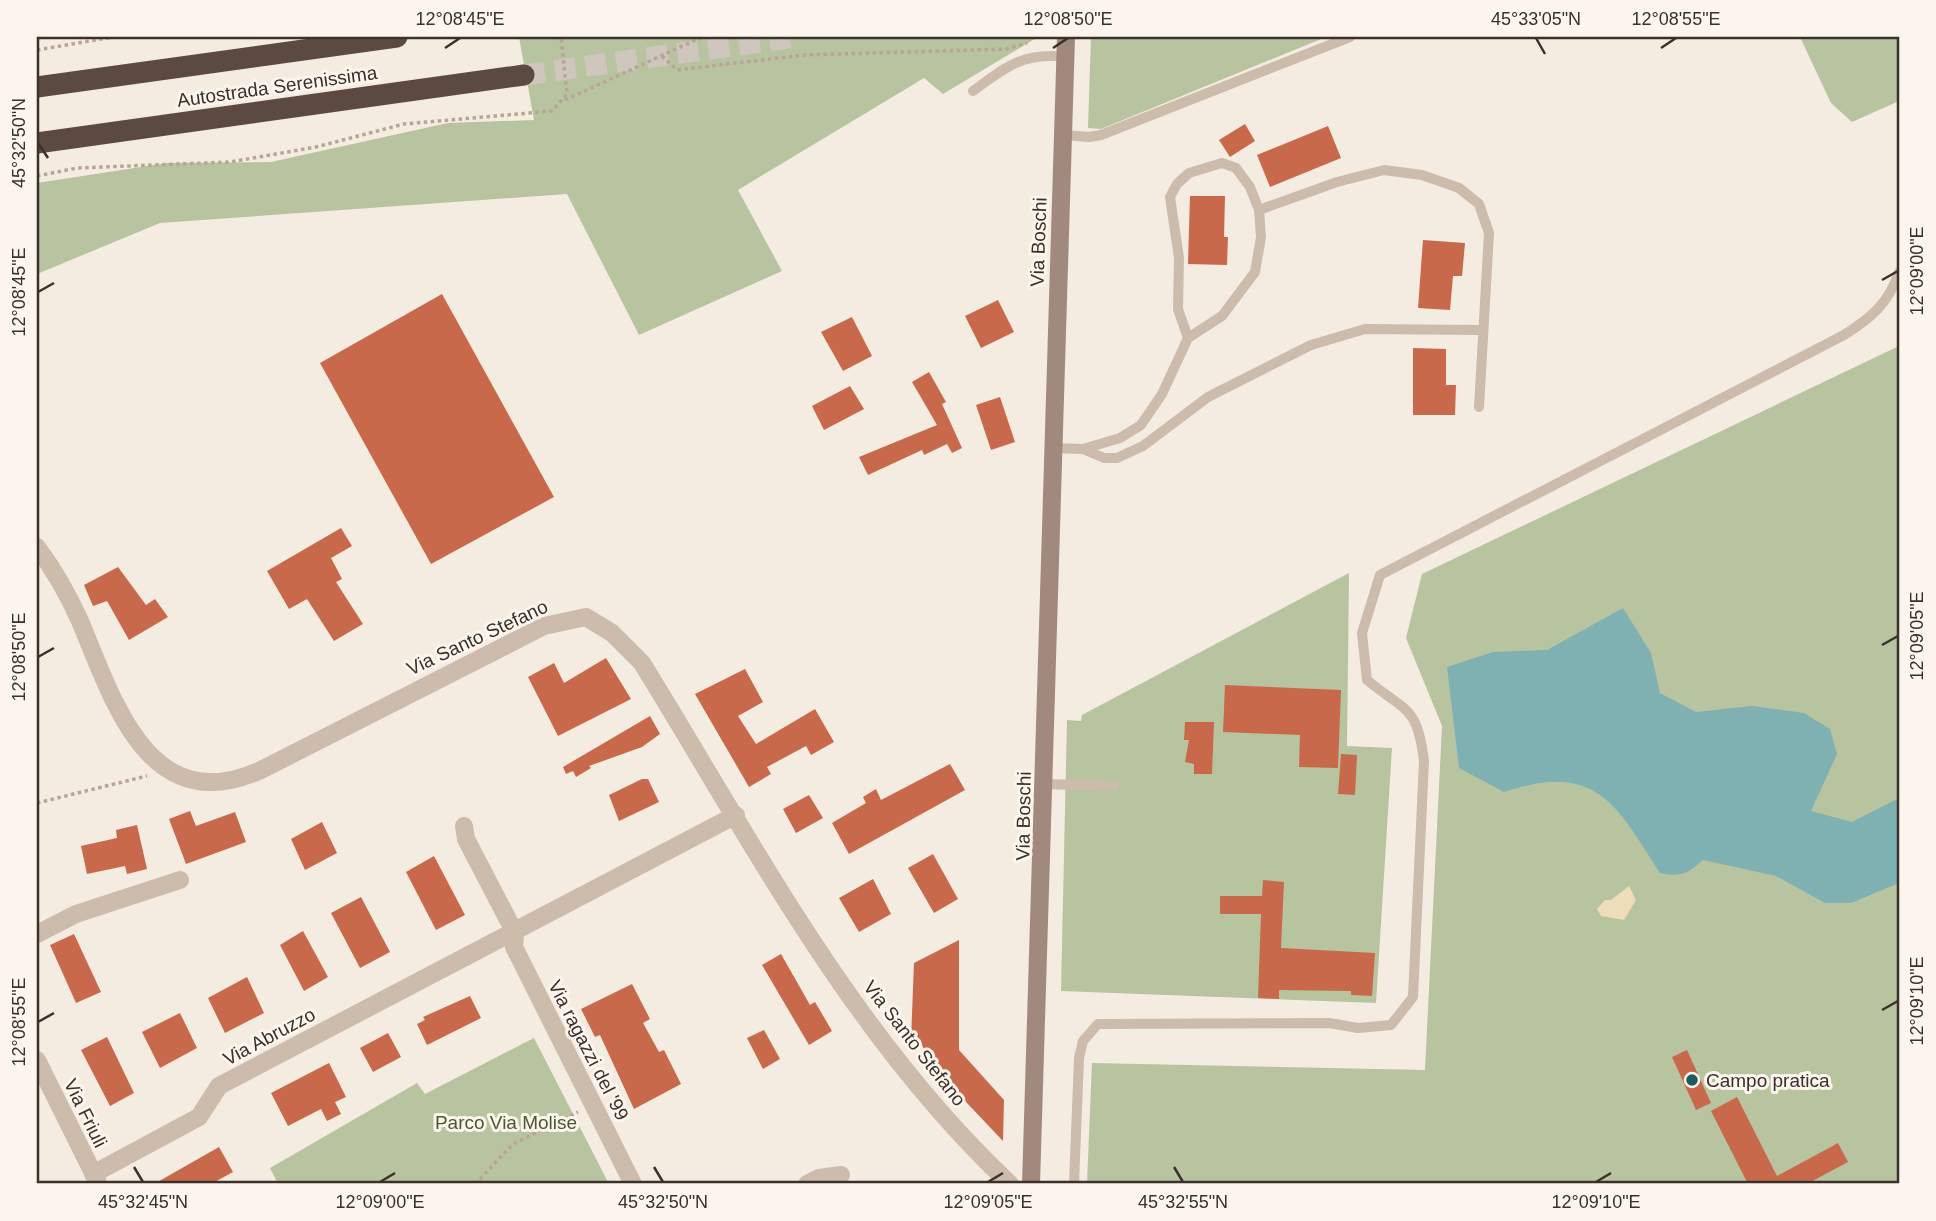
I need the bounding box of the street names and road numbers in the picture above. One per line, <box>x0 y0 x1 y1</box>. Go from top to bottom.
street label: Autostrada Serenissima <box>176 62 379 111</box>
street label: Via Boschi <box>1026 197 1051 287</box>
street label: Via Santo Stefano <box>404 596 551 679</box>
street label: Via Boschi <box>1012 771 1035 861</box>
street label: Via ragazzi del '99 <box>544 977 633 1124</box>
street label: Via Santo Stefano <box>859 977 970 1110</box>
street label: Via Abruzzo <box>220 1003 319 1069</box>
street label: Via Friuli <box>60 1076 111 1151</box>

